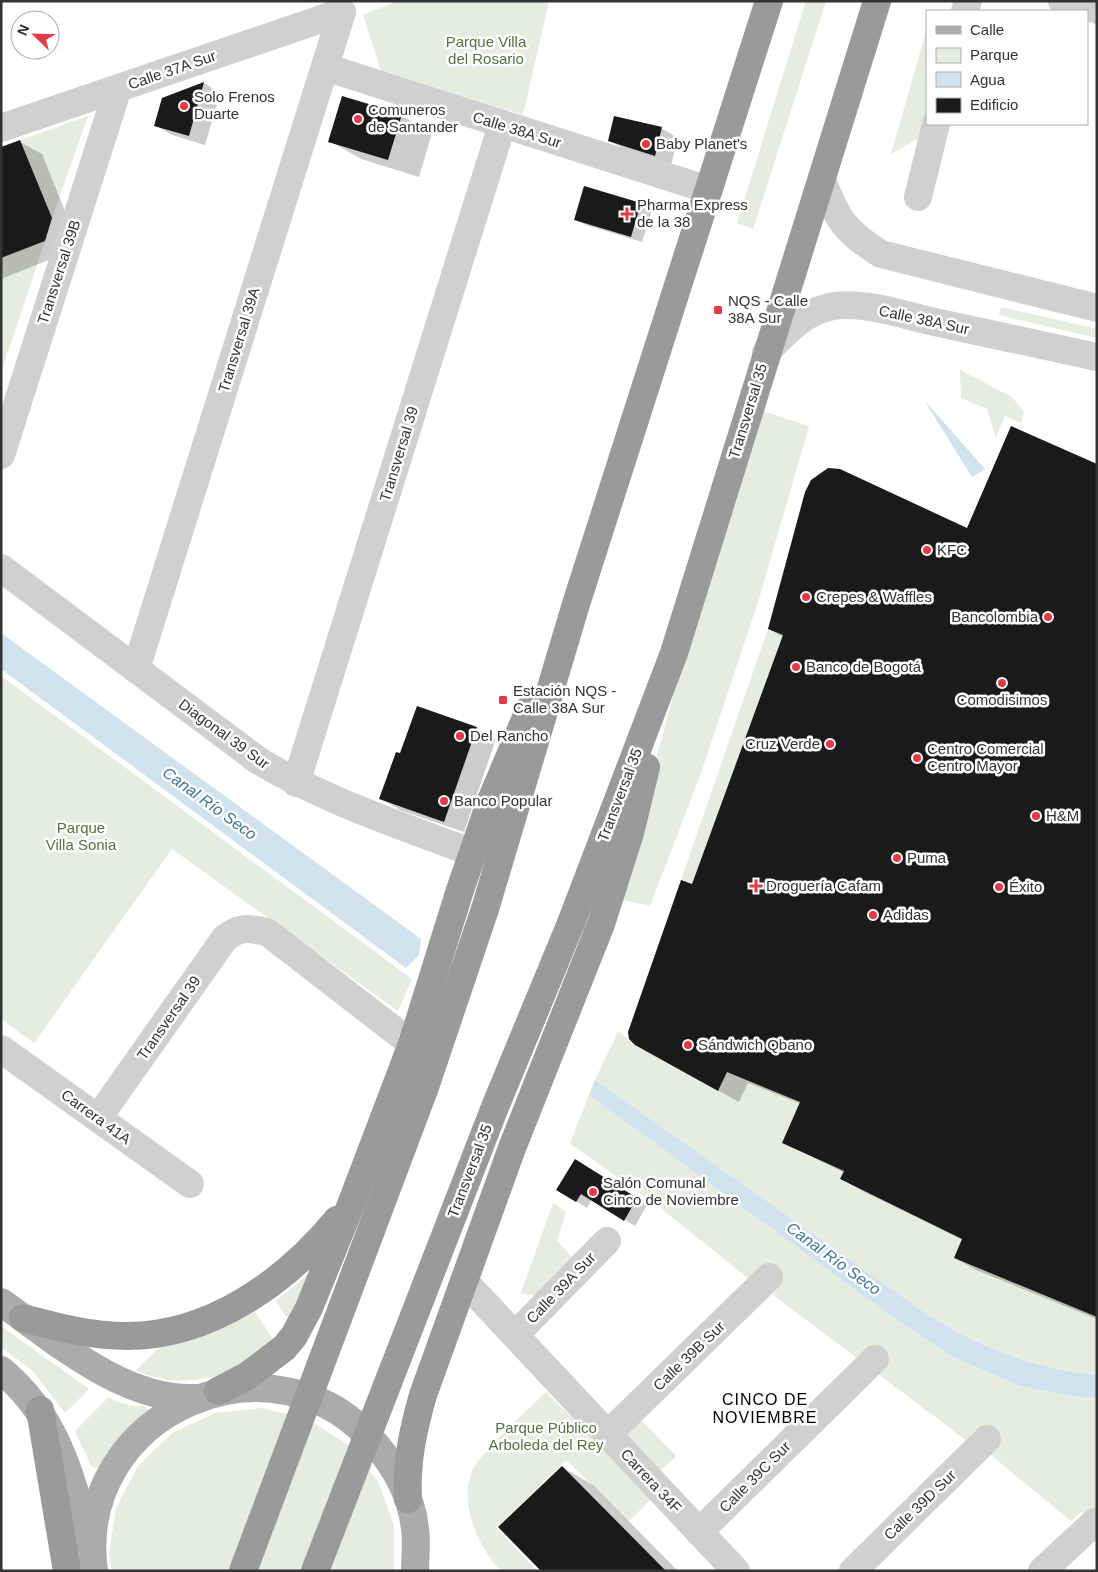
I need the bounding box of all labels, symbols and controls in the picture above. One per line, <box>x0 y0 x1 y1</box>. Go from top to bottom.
north arrow <box>10 10 60 60</box>
legend <box>926 10 1088 125</box>
text: Calle <box>970 21 1004 38</box>
text: N <box>14 22 32 38</box>
park label: Parque Villa del Rosario <box>446 33 527 67</box>
text: Parque <box>970 46 1018 63</box>
street label: Calle 37A Sur <box>126 47 218 92</box>
text: Agua <box>970 71 1006 88</box>
place label: Solo Frenos Duarte <box>194 88 275 122</box>
text: Edificio <box>970 96 1018 113</box>
marker: Solo Frenos Duarte <box>178 100 190 112</box>
place label: Comuneros de Santander <box>368 101 458 135</box>
street label: Calle 38A Sur <box>471 108 563 151</box>
marker: Comuneros de Santander <box>352 113 364 125</box>
place label: Baby Planet's <box>656 135 747 152</box>
marker: Baby Planet's <box>640 138 652 150</box>
place label: Pharma Express de la 38 <box>637 196 748 230</box>
marker: Pharma Express de la 38 <box>621 208 633 220</box>
street label: Transversal 39B <box>34 218 83 326</box>
street label: Transversal 39A <box>215 285 263 394</box>
place label: NQS - Calle 38A Sur <box>728 292 808 326</box>
street label: Calle 38A Sur <box>877 302 971 337</box>
marker: NQS - Calle 38A Sur <box>712 304 724 316</box>
street label: Transversal 35 <box>725 361 770 461</box>
street label: Transversal 39 <box>376 404 421 504</box>
place label: KFC <box>937 541 967 558</box>
marker: KFC <box>921 544 933 556</box>
place label: Crepes & Waffles <box>816 588 932 605</box>
marker: Crepes & Waffles <box>800 591 812 603</box>
place label: Bancolombia <box>951 608 1039 625</box>
marker: Bancolombia <box>1042 611 1054 623</box>
place label: Banco de Bogotá <box>806 658 922 675</box>
marker: Banco de Bogotá <box>790 661 802 673</box>
marker: Comodisimos <box>996 677 1008 689</box>
place label: Estación NQS - Calle 38A Sur <box>513 682 616 716</box>
place label: Comodisimos <box>957 691 1047 708</box>
marker: Estación NQS - Calle 38A Sur <box>497 694 509 706</box>
street label: Diagonal 39 Sur <box>176 695 273 772</box>
place label: Del Rancho <box>470 727 548 744</box>
marker: Del Rancho <box>454 730 466 742</box>
place label: Cruz Verde <box>745 735 820 752</box>
marker: Cruz Verde <box>824 738 836 750</box>
place label: Centro Comercial Centro Mayor <box>927 740 1044 774</box>
street label: Transversal 35 <box>594 746 645 844</box>
marker: Centro Comercial Centro Mayor <box>911 752 923 764</box>
water label: Canal Río Seco <box>159 764 260 843</box>
place label: Banco Popular <box>454 792 552 809</box>
marker: Banco Popular <box>438 795 450 807</box>
place label: H&M <box>1046 807 1079 824</box>
marker: H&M <box>1030 810 1042 822</box>
park label: Parque Villa Sonia <box>46 819 117 853</box>
place label: Puma <box>907 849 947 866</box>
marker: Puma <box>891 852 903 864</box>
place label: Droguería Cafam <box>766 877 881 894</box>
place label: Éxito <box>1009 878 1042 895</box>
marker: Droguería Cafam <box>750 880 762 892</box>
marker: Éxito <box>993 881 1005 893</box>
place label: Adidas <box>883 906 929 923</box>
marker: Adidas <box>867 909 879 921</box>
street label: Transversal 39 <box>133 972 204 1063</box>
place label: Sándwich Qbano <box>698 1036 812 1053</box>
marker: Sándwich Qbano <box>682 1039 694 1051</box>
street label: Carrera 41A <box>58 1086 134 1147</box>
street label: Transversal 35 <box>444 1122 495 1220</box>
place label: Salón Comunal Cinco de Noviembre <box>603 1174 739 1208</box>
marker: Salón Comunal Cinco de Noviembre <box>587 1186 599 1198</box>
water label: Canal Río Seco <box>783 1219 884 1298</box>
street label: Calle 39A Sur <box>523 1249 599 1327</box>
street label: Calle 39B Sur <box>649 1317 728 1394</box>
district label: CINCO DE NOVIEMBRE <box>712 1391 818 1426</box>
park label: Parque Público Arboleda del Rey <box>488 1419 604 1453</box>
street label: Calle 39C Sur <box>716 1438 794 1516</box>
street label: Carrera 34F <box>618 1445 685 1516</box>
street label: Calle 39D Sur <box>880 1466 959 1543</box>

